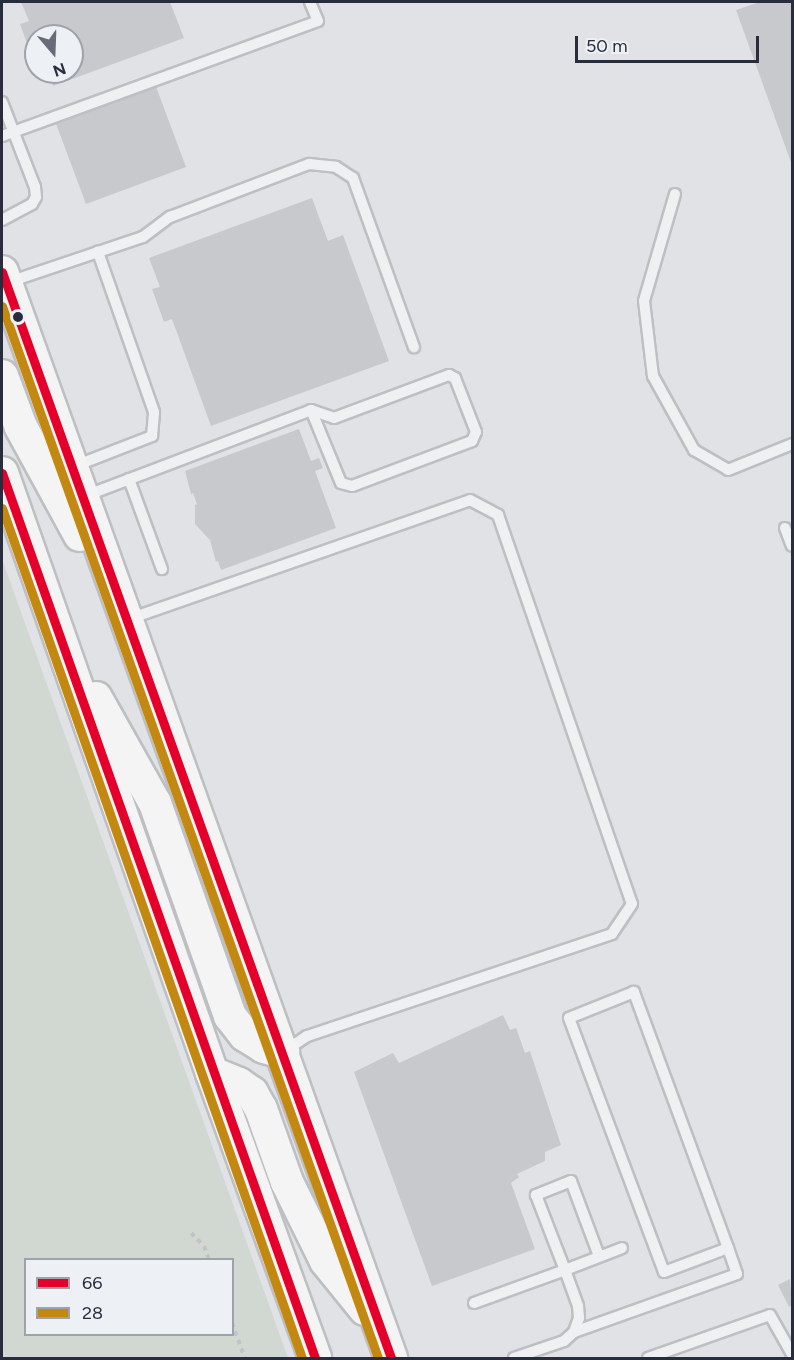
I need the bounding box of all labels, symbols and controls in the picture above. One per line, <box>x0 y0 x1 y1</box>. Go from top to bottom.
north arrow <box>24 24 84 84</box>
scale bar <box>578 24 762 62</box>
text: 50 m <box>586 35 628 57</box>
text: N <box>50 59 68 81</box>
unlabelled marker <box>12 311 24 323</box>
legend <box>24 1258 234 1336</box>
text: 66 <box>82 1272 102 1294</box>
text: 28 <box>82 1302 103 1324</box>

